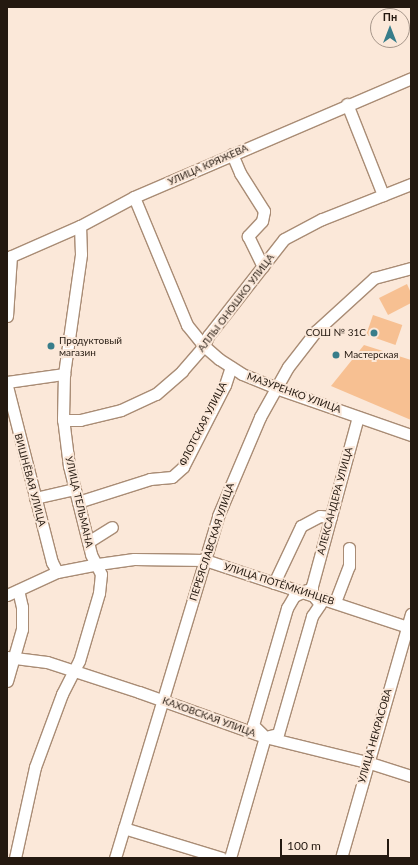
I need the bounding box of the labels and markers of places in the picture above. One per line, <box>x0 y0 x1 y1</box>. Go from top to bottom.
place label: СОШ № 31С <box>306 327 366 339</box>
marker: СОШ № 31С <box>369 328 379 338</box>
place label: Продуктовый магазин <box>59 334 122 358</box>
marker: Продуктовый магазин <box>46 341 56 351</box>
place label: Мастерская <box>344 349 398 361</box>
marker: Мастерская <box>331 350 341 360</box>

